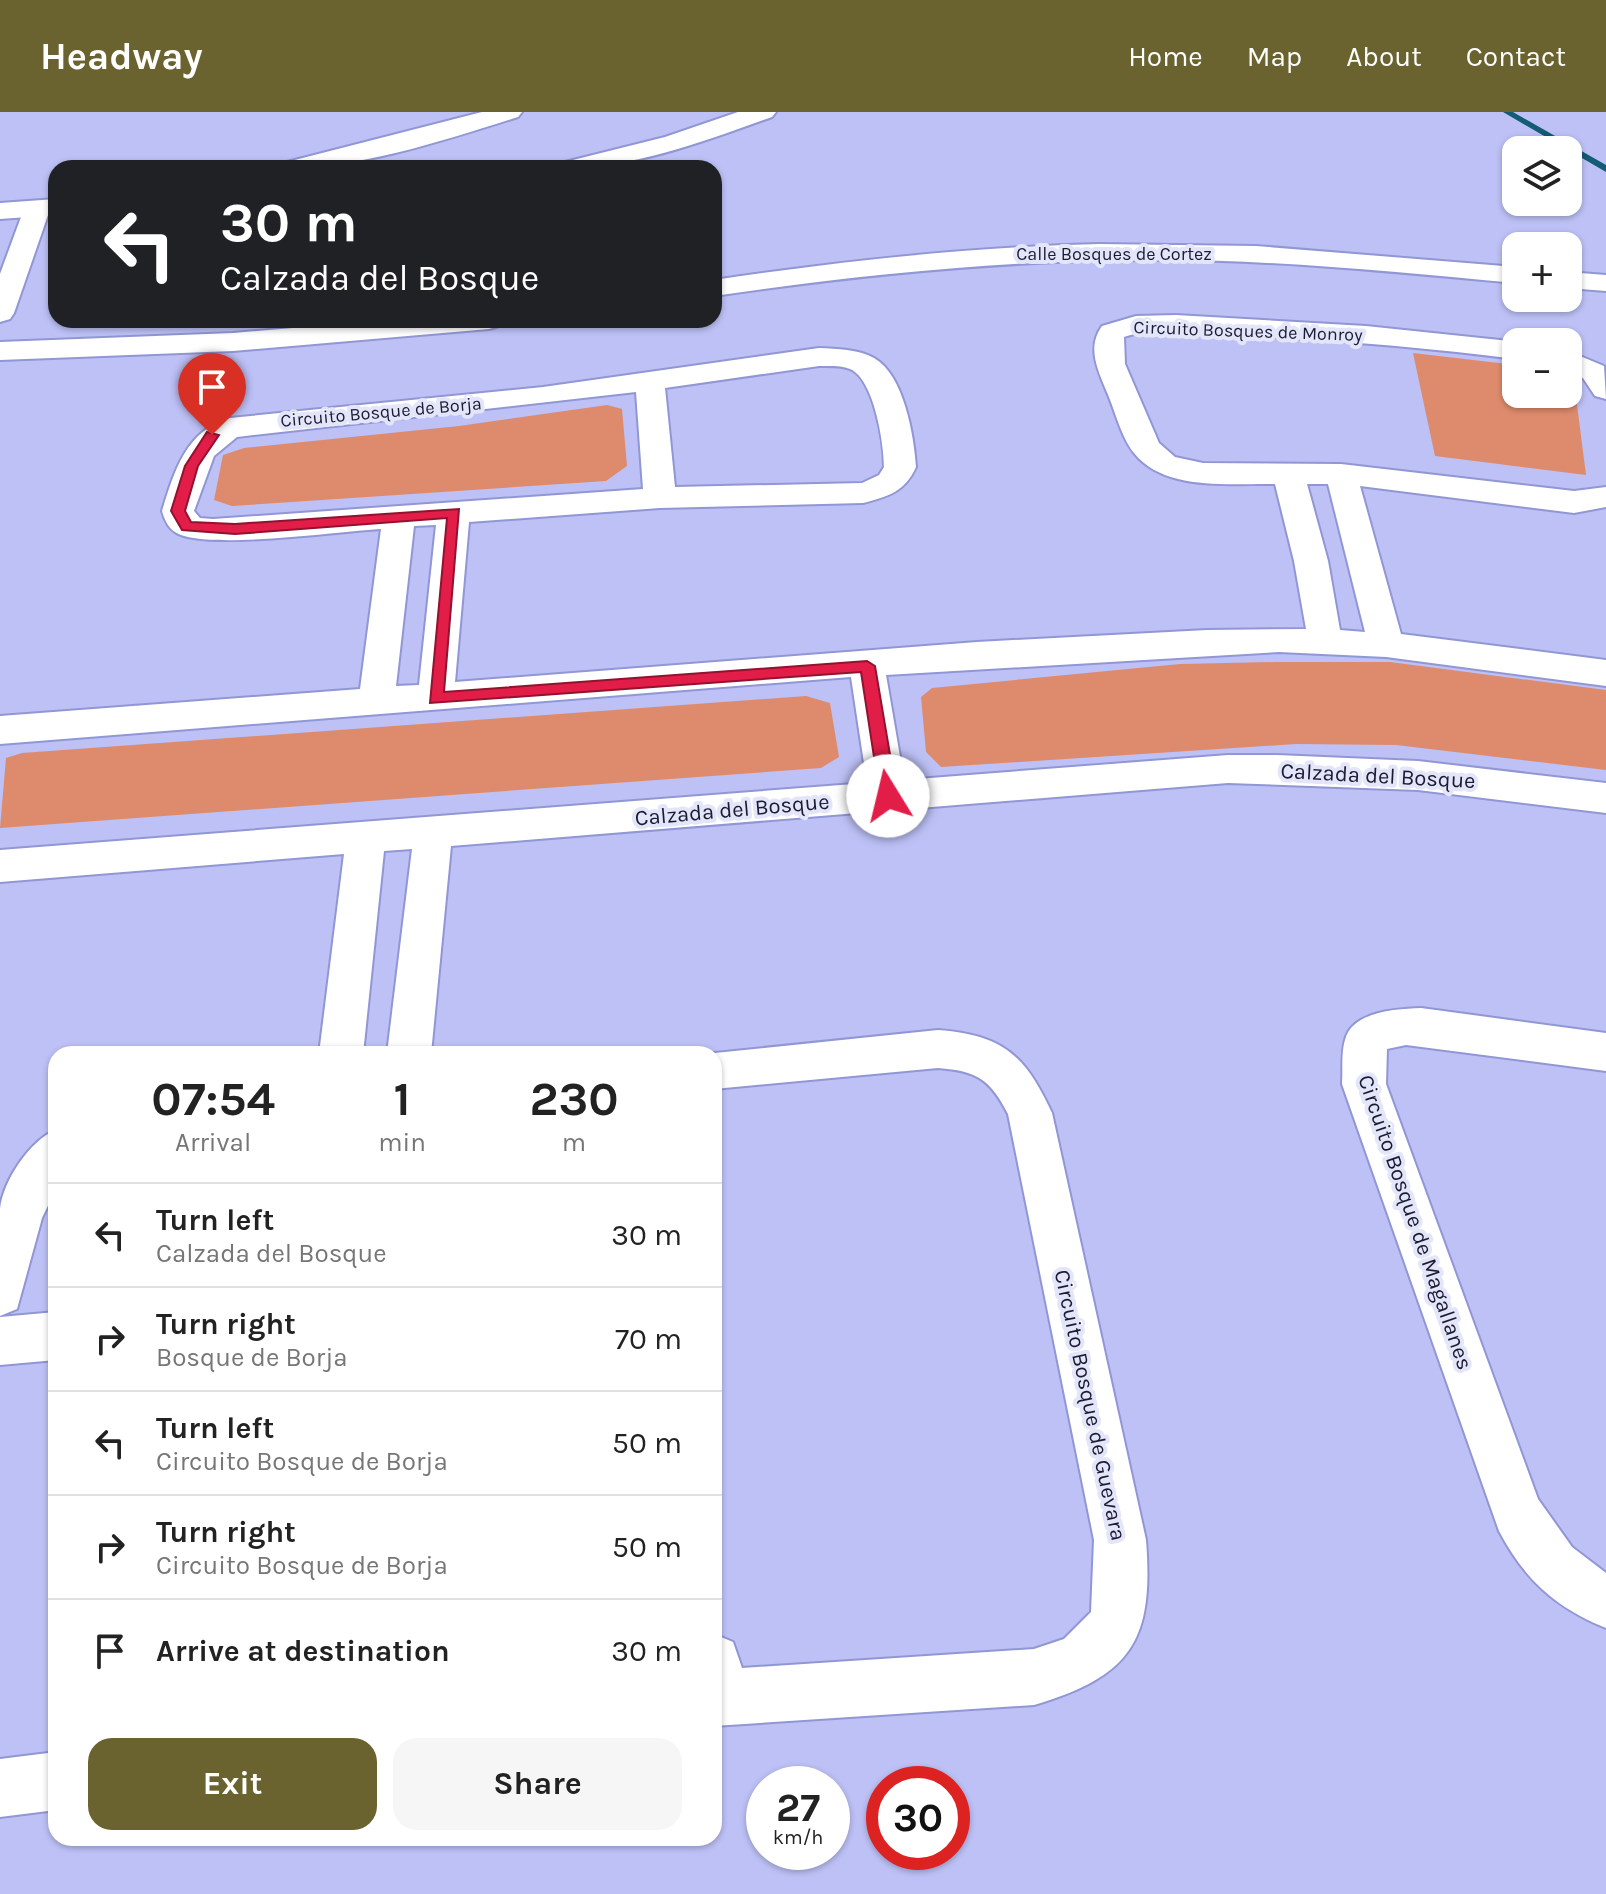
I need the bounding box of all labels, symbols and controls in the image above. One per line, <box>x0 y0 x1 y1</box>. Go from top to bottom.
text: Headway <box>40 34 203 79</box>
text: Home <box>1128 40 1203 73</box>
text: Map <box>1247 40 1302 73</box>
text: About <box>1346 40 1422 73</box>
text: Contact <box>1466 40 1566 73</box>
map controls <box>1502 136 1582 408</box>
button: layers <box>1502 136 1582 216</box>
text: 30 m <box>220 190 358 255</box>
icon: left <box>88 192 192 296</box>
button: + <box>1502 232 1582 312</box>
street label: Calle Bosques de Cortez <box>1016 243 1212 265</box>
text: Calzada del Bosque <box>220 257 539 299</box>
street label: Circuito Bosques de Monroy <box>1133 316 1363 346</box>
button: − <box>1502 328 1582 408</box>
pin <box>178 353 246 435</box>
icon: arrive <box>190 365 234 409</box>
street label: Circuito Bosque de Borja <box>279 392 483 432</box>
position arrow <box>846 754 930 838</box>
street label: Calzada del Bosque <box>1280 758 1476 794</box>
street label: Calzada del Bosque <box>634 789 830 831</box>
text: 07:54 <box>151 1071 275 1127</box>
text: 1 <box>394 1071 411 1127</box>
text: 230 <box>529 1071 619 1127</box>
street label: Circuito Bosque de Magallanes <box>1352 1071 1478 1373</box>
text: Arrival <box>175 1127 251 1158</box>
text: min <box>378 1127 426 1158</box>
text: m <box>562 1127 586 1158</box>
text: Turn left <box>156 1202 274 1238</box>
icon: left <box>88 1213 132 1257</box>
text: 30 m <box>611 1217 682 1253</box>
text: Calzada del Bosque <box>156 1238 387 1269</box>
street label: Circuito Bosque de Guevara <box>1049 1267 1131 1543</box>
text: Turn right <box>156 1306 296 1342</box>
icon: right <box>88 1317 132 1361</box>
text: 70 m <box>615 1321 682 1357</box>
text: Bosque de Borja <box>156 1342 348 1373</box>
text: Turn left <box>156 1410 274 1446</box>
icon: left <box>88 1421 132 1465</box>
text: 50 m <box>612 1425 682 1461</box>
text: Circuito Bosque de Borja <box>156 1446 448 1477</box>
text: Turn right <box>156 1514 296 1550</box>
icon: right <box>88 1525 132 1569</box>
text: 50 m <box>612 1529 682 1565</box>
text: Circuito Bosque de Borja <box>156 1550 448 1581</box>
icon: arrive <box>88 1629 132 1673</box>
text: Arrive at destination <box>156 1633 450 1669</box>
text: 30 m <box>611 1633 682 1669</box>
button: Exit <box>88 1738 377 1830</box>
button: Share <box>393 1738 682 1830</box>
speed limit sign: 30 <box>866 1766 970 1870</box>
text: 27 <box>776 1784 820 1831</box>
text: km/h <box>773 1826 823 1849</box>

